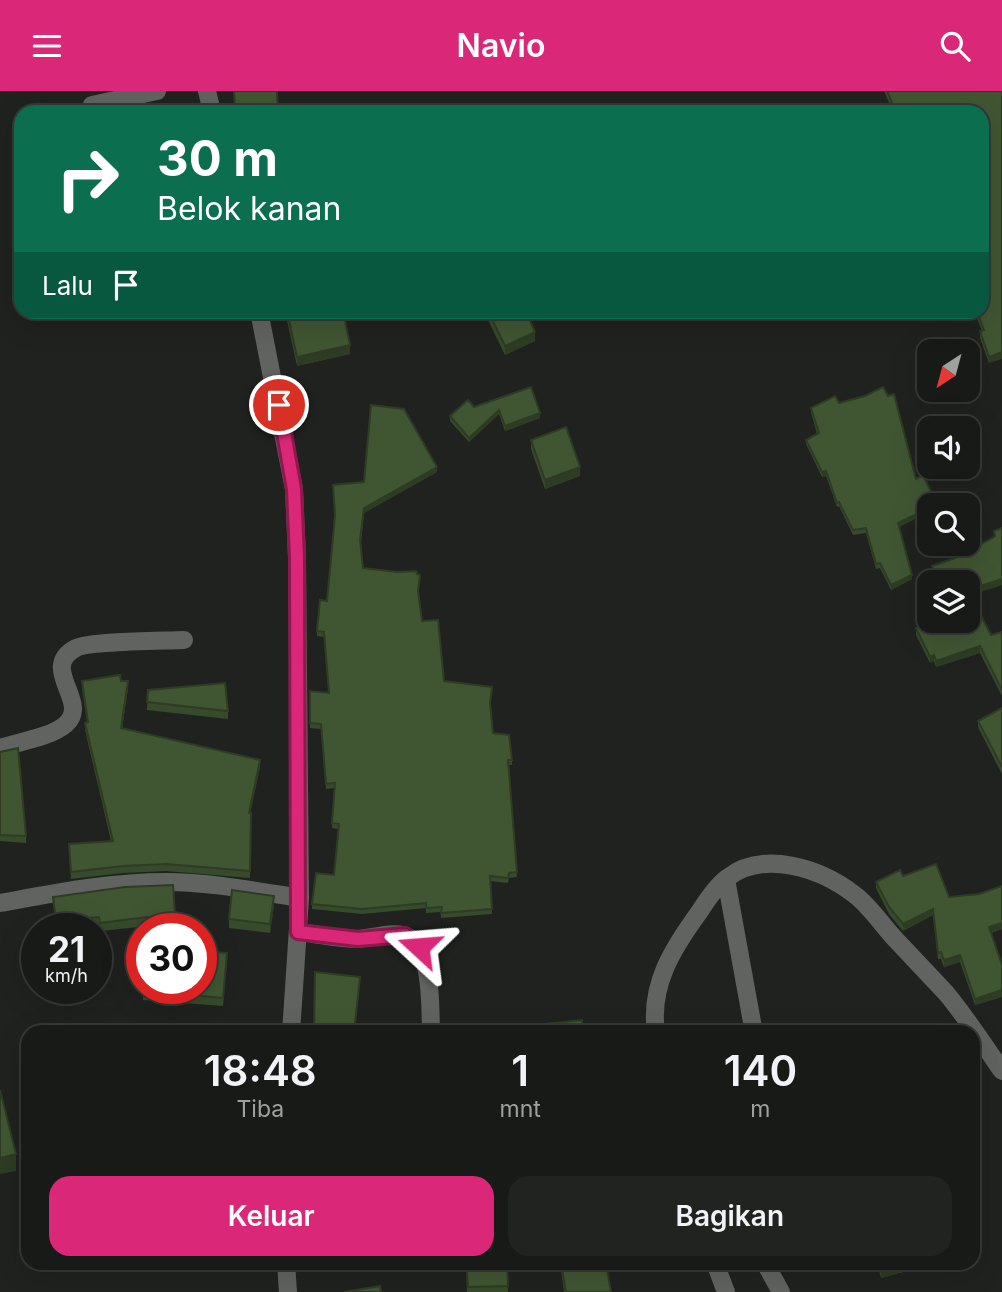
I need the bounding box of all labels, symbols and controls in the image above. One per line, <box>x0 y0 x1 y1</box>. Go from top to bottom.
text: Navio <box>457 26 545 65</box>
icon: menu <box>28 27 66 65</box>
icon: search <box>936 27 974 65</box>
text: 30 m <box>157 129 278 188</box>
icon: right <box>42 133 133 224</box>
text: Belok kanan <box>157 189 341 228</box>
icon: arrive <box>107 266 145 304</box>
text: Lalu <box>42 270 93 301</box>
north arrow <box>917 339 980 403</box>
map controls <box>917 339 980 633</box>
pin <box>249 375 309 435</box>
icon: arrive <box>260 386 298 424</box>
button: sound <box>917 416 980 479</box>
button: search <box>917 493 980 556</box>
button: layers <box>917 570 980 633</box>
position arrow <box>382 910 456 984</box>
speed limit sign: 30 <box>126 913 217 1004</box>
text: 21 <box>48 928 85 970</box>
text: km/h <box>45 965 88 986</box>
text: 18:48 <box>204 1045 317 1096</box>
text: 1 <box>511 1045 529 1096</box>
text: 140 <box>724 1045 797 1096</box>
text: Tiba <box>236 1095 284 1123</box>
text: mnt <box>500 1095 541 1123</box>
text: m <box>750 1095 771 1123</box>
button: Keluar <box>49 1176 494 1256</box>
button: Bagikan <box>508 1176 952 1256</box>

